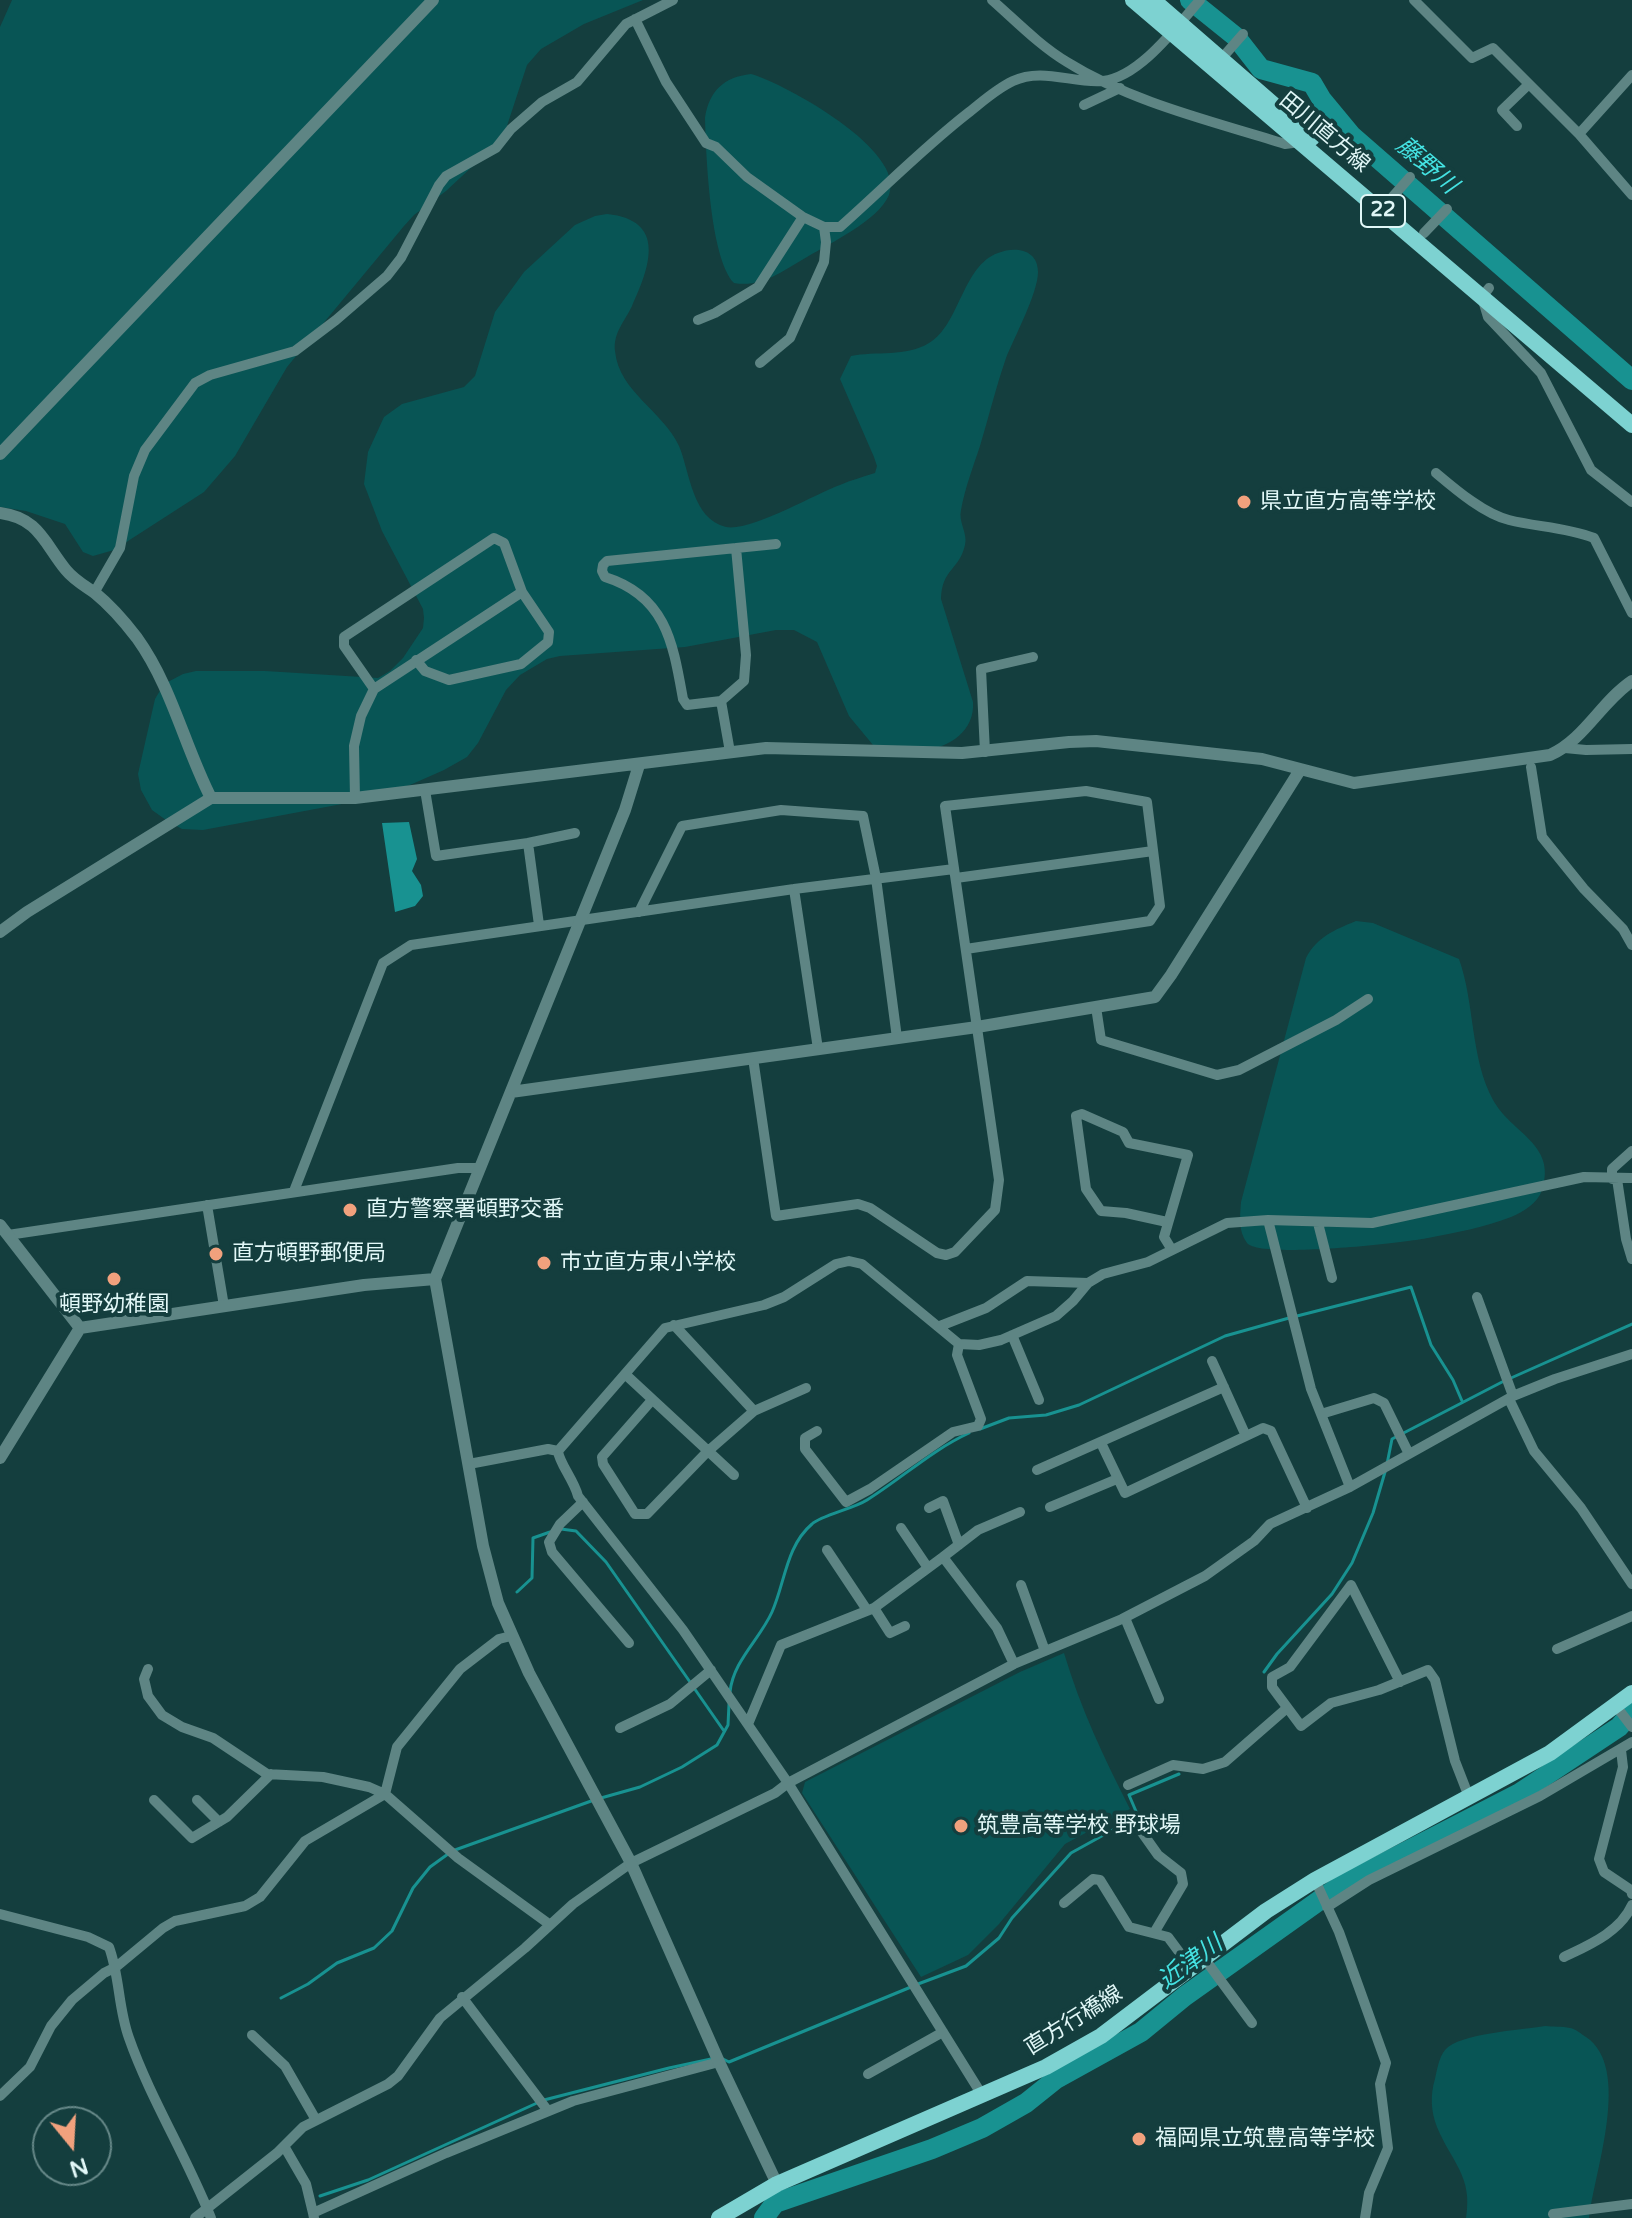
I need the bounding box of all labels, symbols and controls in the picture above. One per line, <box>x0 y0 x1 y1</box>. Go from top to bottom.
street label: 田川直方線 <box>1273 88 1375 178</box>
water label: 藤野川 <box>1389 132 1463 200</box>
road number: 22 <box>1361 195 1405 227</box>
place label: 県立直方高等学校 <box>1260 489 1436 515</box>
marker: 県立直方高等学校 <box>1235 493 1253 511</box>
place label: 直方警察署頓野交番 <box>366 1197 564 1223</box>
marker: 直方警察署頓野交番 <box>341 1201 359 1219</box>
place label: 直方頓野郵便局 <box>232 1241 386 1267</box>
marker: 直方頓野郵便局 <box>207 1245 225 1263</box>
place label: 市立直方東小学校 <box>560 1250 736 1276</box>
marker: 市立直方東小学校 <box>535 1254 553 1272</box>
marker: 頓野幼稚園 <box>105 1270 123 1288</box>
place label: 頓野幼稚園 <box>59 1292 169 1318</box>
place label: 筑豊高等学校 野球場 <box>977 1813 1181 1839</box>
marker: 筑豊高等学校 野球場 <box>952 1817 970 1835</box>
water label: 近津川 <box>1153 1930 1229 1996</box>
street label: 直方行橋線 <box>1020 1981 1128 2061</box>
north arrow <box>32 2106 112 2186</box>
place label: 福岡県立筑豊高等学校 <box>1155 2126 1375 2152</box>
marker: 福岡県立筑豊高等学校 <box>1130 2130 1148 2148</box>
text: N <box>66 2152 91 2182</box>

